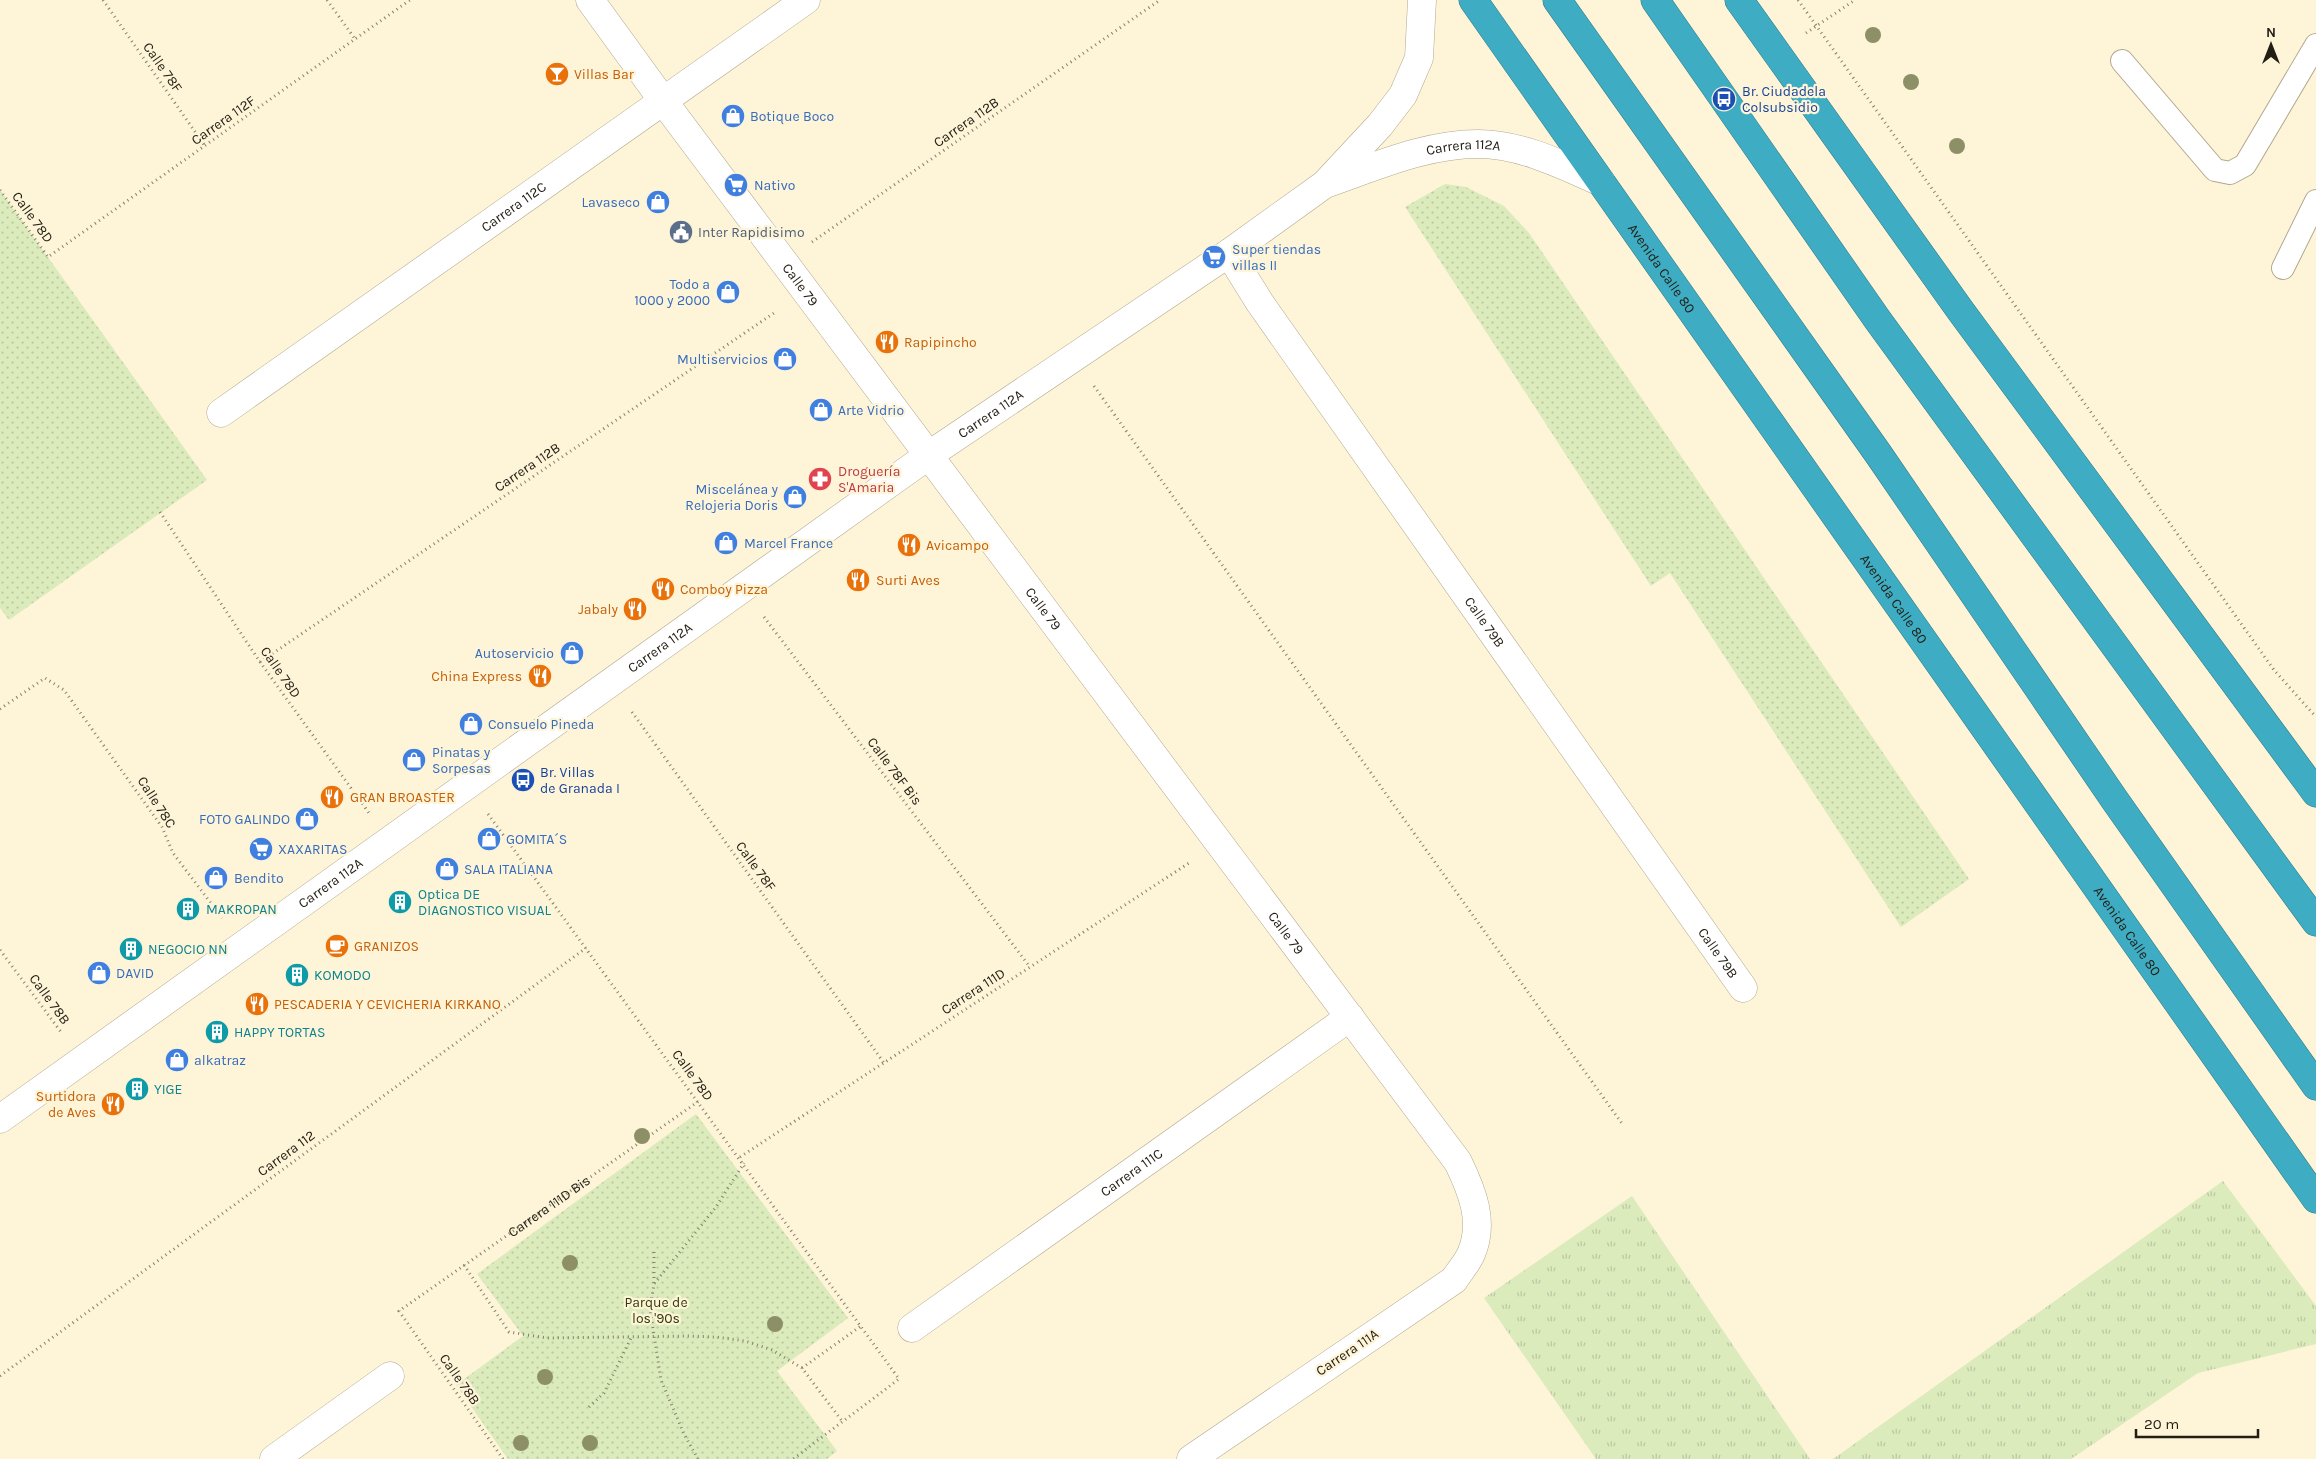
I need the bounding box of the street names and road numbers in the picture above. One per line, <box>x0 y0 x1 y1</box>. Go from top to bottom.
street label: Calle 78F <box>139 39 186 96</box>
street label: Carrera 112F <box>188 92 259 149</box>
street label: Carrera 112B <box>930 94 1002 151</box>
street label: Carrera 112A <box>1424 136 1502 159</box>
street label: Carrera 112C <box>478 178 550 236</box>
street label: Calle 78D <box>8 188 57 246</box>
street label: Avenida Calle 80 <box>1624 221 1699 317</box>
street label: Calle 79 <box>779 260 822 310</box>
street label: Carrera 112A <box>955 386 1027 442</box>
street label: Carrera 112B <box>491 439 563 496</box>
street label: Avenida Calle 80 <box>1856 551 1931 647</box>
street label: Calle 79 <box>1021 584 1065 634</box>
street label: Calle 79B <box>1461 594 1508 651</box>
street label: Carrera 112A <box>625 619 696 677</box>
street label: Calle 78D <box>257 643 304 701</box>
street label: Calle 78F Bis <box>864 734 926 809</box>
street label: Calle 78C <box>134 773 180 831</box>
street label: Calle 78F <box>732 838 779 894</box>
street label: Carrera 112A <box>295 855 366 912</box>
street label: Avenida Calle 80 <box>2090 883 2164 979</box>
street label: Calle 79 <box>1264 908 1307 958</box>
street label: Calle 79B <box>1694 925 1742 982</box>
street label: Carrera 111D <box>938 964 1008 1018</box>
street label: Calle 78B <box>26 971 74 1028</box>
street label: Calle 78D <box>668 1046 717 1104</box>
street label: Carrera 112 <box>254 1127 318 1180</box>
street label: Carrera 111C <box>1097 1145 1166 1201</box>
street label: Carrera 111D Bis <box>505 1172 594 1241</box>
street label: Carrera 111A <box>1313 1325 1382 1379</box>
street label: Calle 78B <box>436 1350 483 1408</box>

